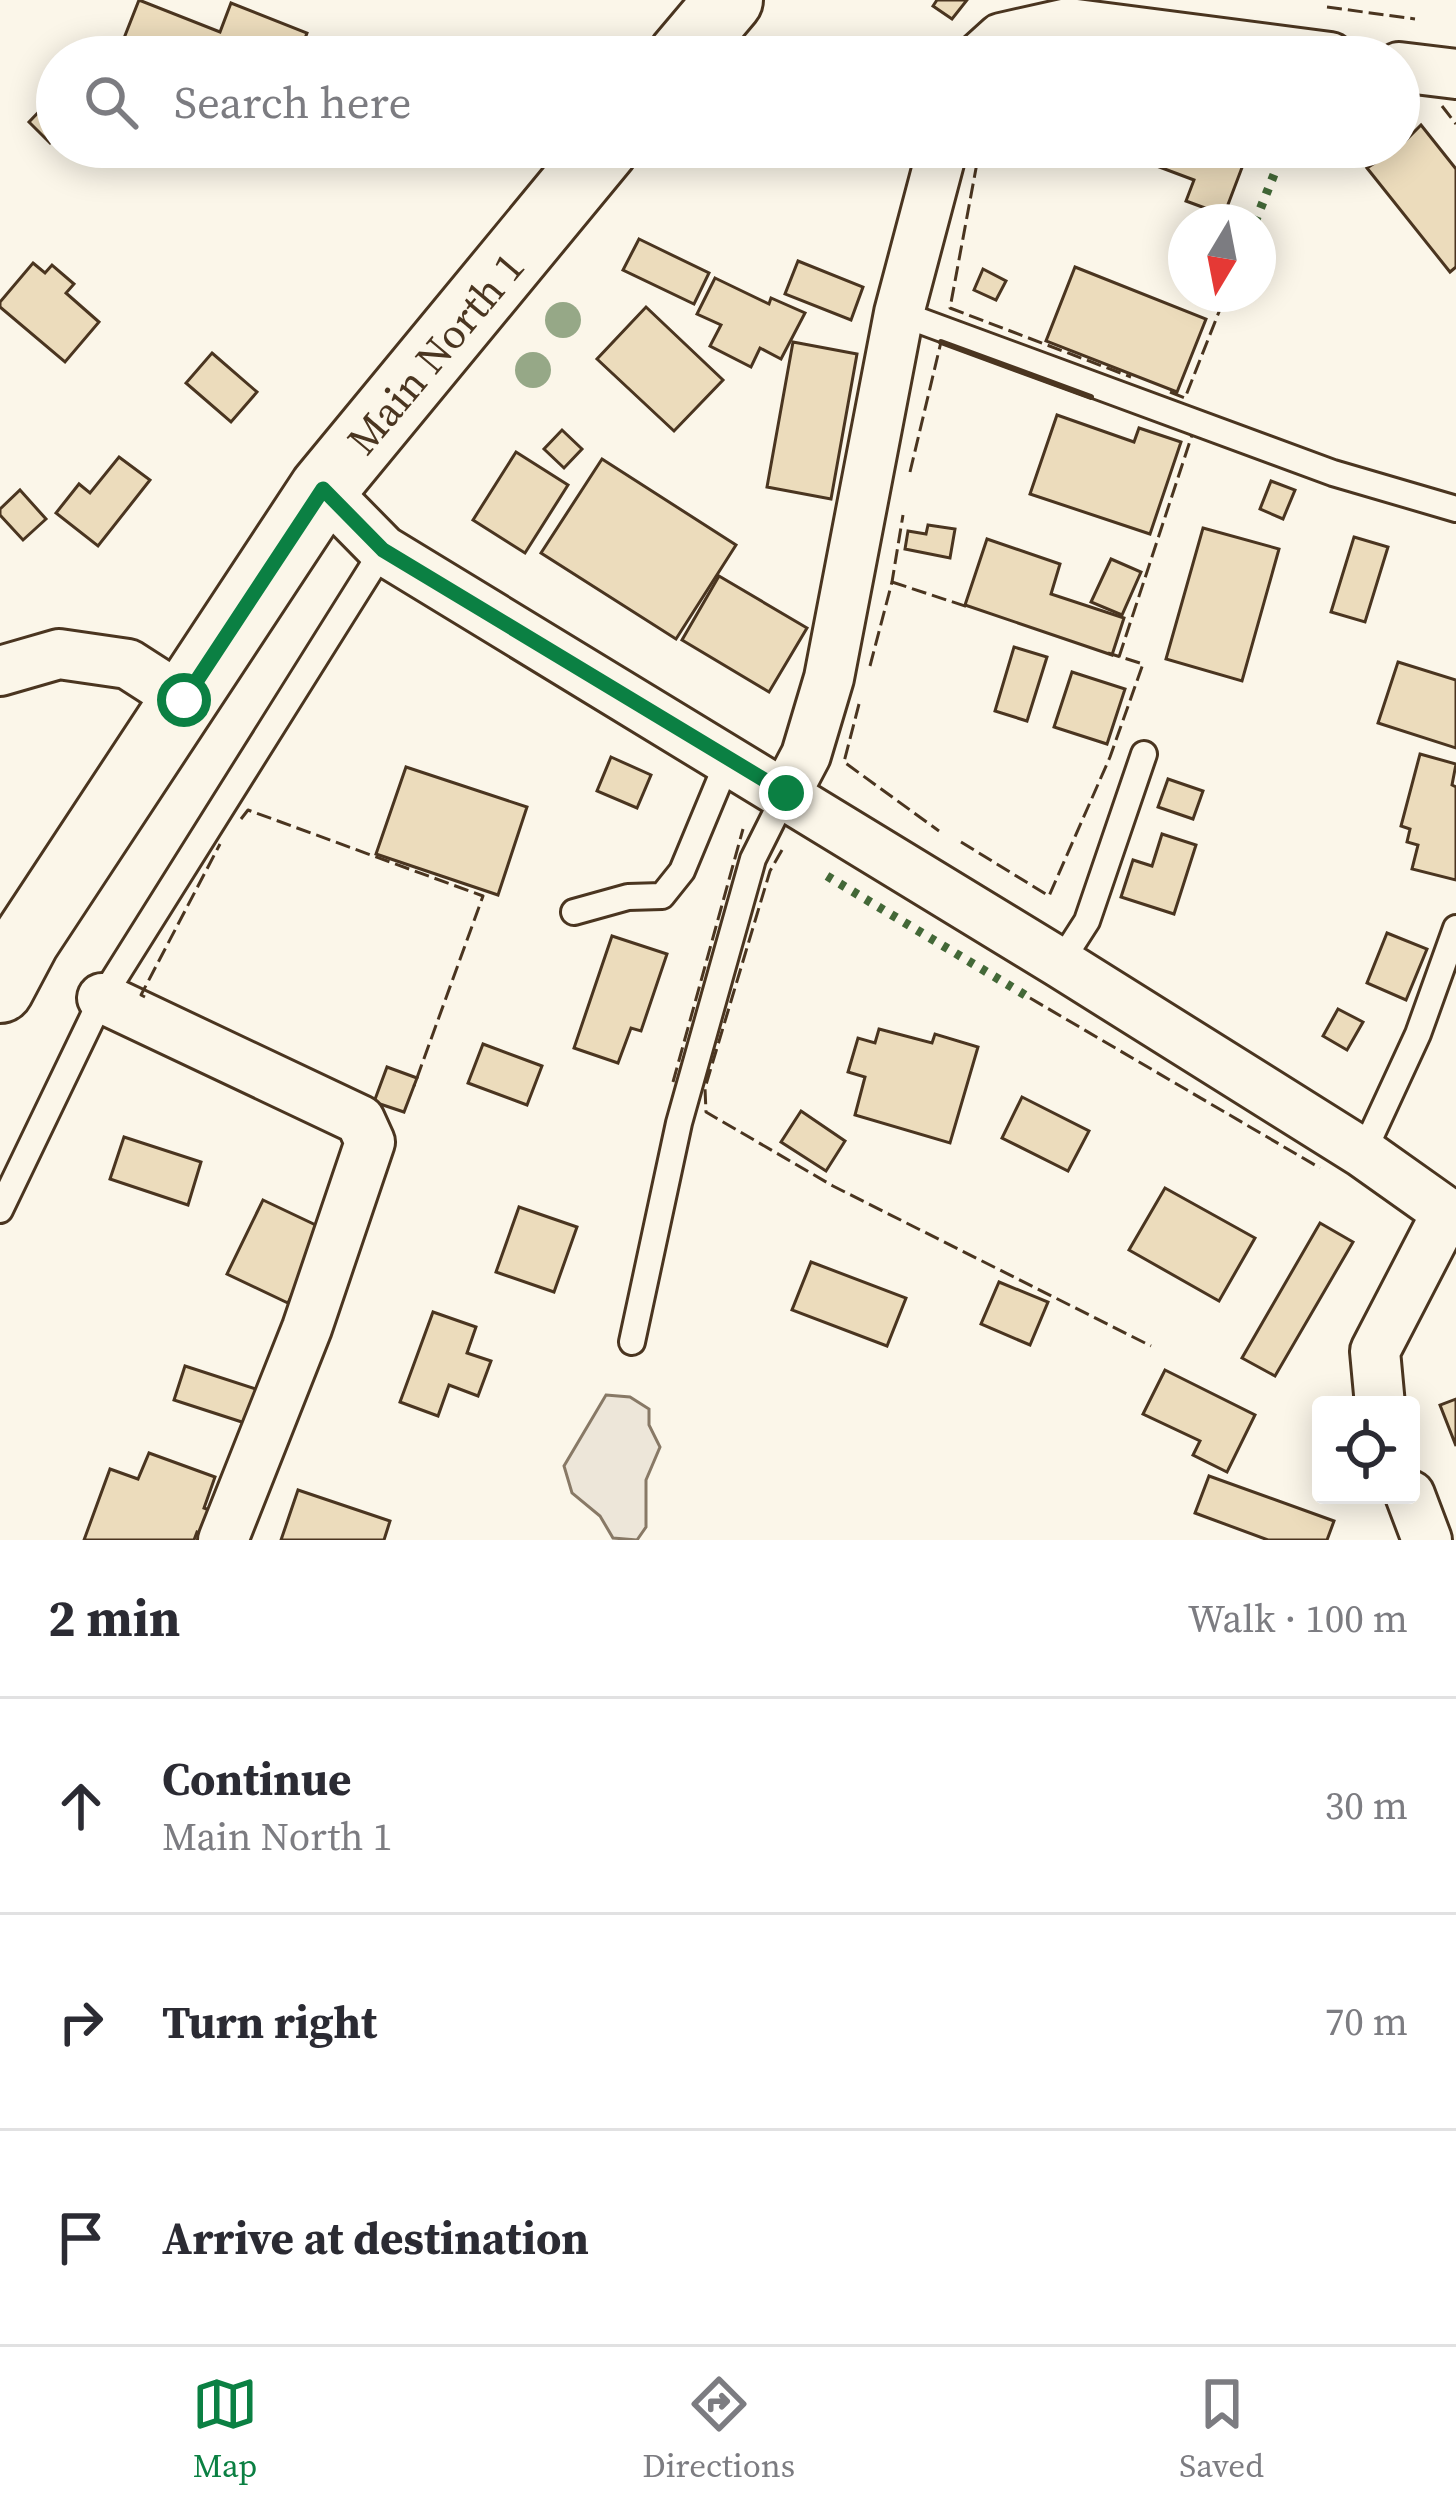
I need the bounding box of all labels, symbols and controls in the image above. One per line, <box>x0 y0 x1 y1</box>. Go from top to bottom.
search box <box>36 36 1420 168</box>
icon: search <box>78 69 144 135</box>
text: Search here <box>174 71 411 133</box>
north arrow <box>1168 204 1276 312</box>
street label: Main North 1 <box>333 239 537 467</box>
route start <box>157 673 211 727</box>
route end <box>759 766 813 820</box>
map controls <box>1312 1396 1420 1504</box>
button: locate <box>1312 1396 1420 1504</box>
text: 2 min <box>48 1583 180 1653</box>
text: Walk · 100 m <box>1188 1592 1408 1645</box>
text: Continue <box>162 1748 351 1810</box>
icon: ahead <box>48 1773 114 1839</box>
text: 30 m <box>1325 1779 1408 1832</box>
text: Main North 1 <box>162 1810 392 1863</box>
icon: right <box>48 1989 114 2055</box>
text: Turn right <box>162 1991 377 2053</box>
text: 70 m <box>1325 1995 1408 2048</box>
icon: arrive <box>48 2205 114 2271</box>
text: Arrive at destination <box>162 2207 589 2269</box>
tab: Map <box>192 2371 258 2488</box>
tab: Directions <box>642 2371 795 2488</box>
tab: Saved <box>1179 2371 1264 2488</box>

